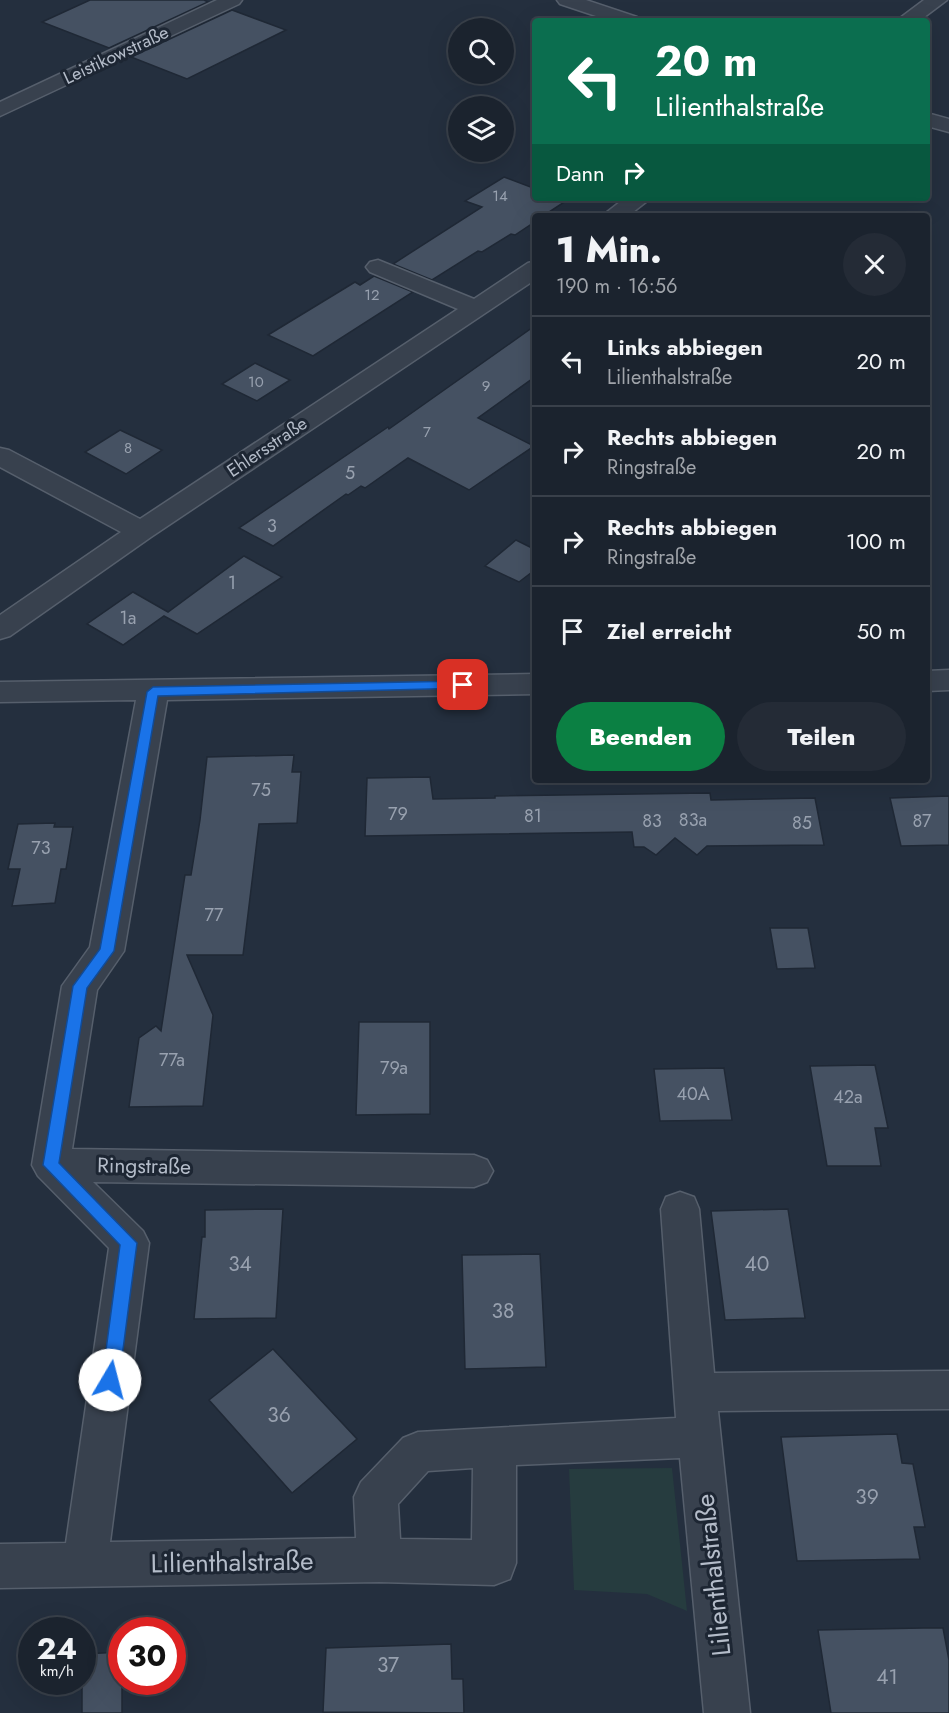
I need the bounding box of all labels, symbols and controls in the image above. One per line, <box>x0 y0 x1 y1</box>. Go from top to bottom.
map controls <box>448 18 514 162</box>
button: search <box>448 18 514 84</box>
street label: Leistikowstraße <box>59 19 173 91</box>
text: 20 m <box>655 31 757 92</box>
icon: left <box>556 42 634 120</box>
text: Lilienthalstraße <box>655 87 824 126</box>
button: layers <box>448 96 514 162</box>
icon: right <box>617 156 650 189</box>
text: Dann <box>556 157 605 189</box>
house number: 14 <box>492 185 508 207</box>
text: 1 Min. <box>556 223 662 275</box>
button: close <box>843 233 906 296</box>
text: 190 m · 16:56 <box>556 272 677 301</box>
house number: 12 <box>364 284 380 306</box>
text: Links abbiegen <box>607 331 763 363</box>
icon: left <box>556 345 589 378</box>
text: 20 m <box>857 345 906 377</box>
text: Lilienthalstraße <box>607 363 732 392</box>
house number: 10 <box>248 371 264 393</box>
house number: 9 <box>482 375 490 397</box>
street label: Ehlersstraße <box>222 410 312 484</box>
house number: 7 <box>423 421 431 443</box>
text: Rechts abbiegen <box>607 421 777 453</box>
icon: right <box>556 435 589 468</box>
text: 20 m <box>857 435 906 467</box>
house number: 8 <box>124 437 132 459</box>
text: Ringstraße <box>607 453 696 482</box>
house number: 5 <box>345 460 355 486</box>
text: Rechts abbiegen <box>607 511 777 543</box>
house number: 3 <box>267 513 277 539</box>
icon: right <box>556 525 589 558</box>
text: 100 m <box>846 525 906 557</box>
text: Ringstraße <box>607 543 696 572</box>
house number: 1 <box>228 570 236 596</box>
house number: 1a <box>120 605 136 631</box>
icon: arrive <box>556 615 589 648</box>
text: Ziel erreicht <box>607 615 731 647</box>
text: 50 m <box>857 615 906 647</box>
pin <box>437 659 488 710</box>
icon: arrive <box>446 668 479 701</box>
button: Beenden <box>556 702 725 771</box>
button: Teilen <box>737 702 906 771</box>
house number: 75 <box>251 777 271 803</box>
house number: 79 <box>388 801 408 827</box>
house number: 81 <box>524 803 542 829</box>
house number: 83a <box>679 807 707 833</box>
house number: 83 <box>642 808 662 834</box>
house number: 87 <box>912 808 932 834</box>
house number: 85 <box>792 810 812 836</box>
house number: 73 <box>31 835 51 861</box>
house number: 77 <box>205 902 224 928</box>
house number: 77a <box>159 1047 185 1073</box>
house number: 79a <box>380 1055 408 1081</box>
house number: 40A <box>676 1081 710 1107</box>
house number: 42a <box>833 1084 863 1110</box>
street label: Ringstraße <box>97 1150 191 1182</box>
house number: 34 <box>228 1249 252 1279</box>
house number: 40 <box>745 1249 769 1279</box>
house number: 38 <box>492 1296 514 1326</box>
position arrow <box>78 1348 142 1412</box>
house number: 36 <box>267 1400 291 1430</box>
house number: 39 <box>855 1482 879 1512</box>
street label: Lilienthalstraße <box>686 1492 740 1658</box>
street label: Lilienthalstraße <box>150 1542 314 1582</box>
speed limit sign: 30 <box>108 1617 186 1695</box>
text: 24 <box>37 1627 77 1670</box>
house number: 37 <box>377 1650 399 1680</box>
text: km/h <box>40 1660 74 1682</box>
house number: 41 <box>876 1662 898 1692</box>

